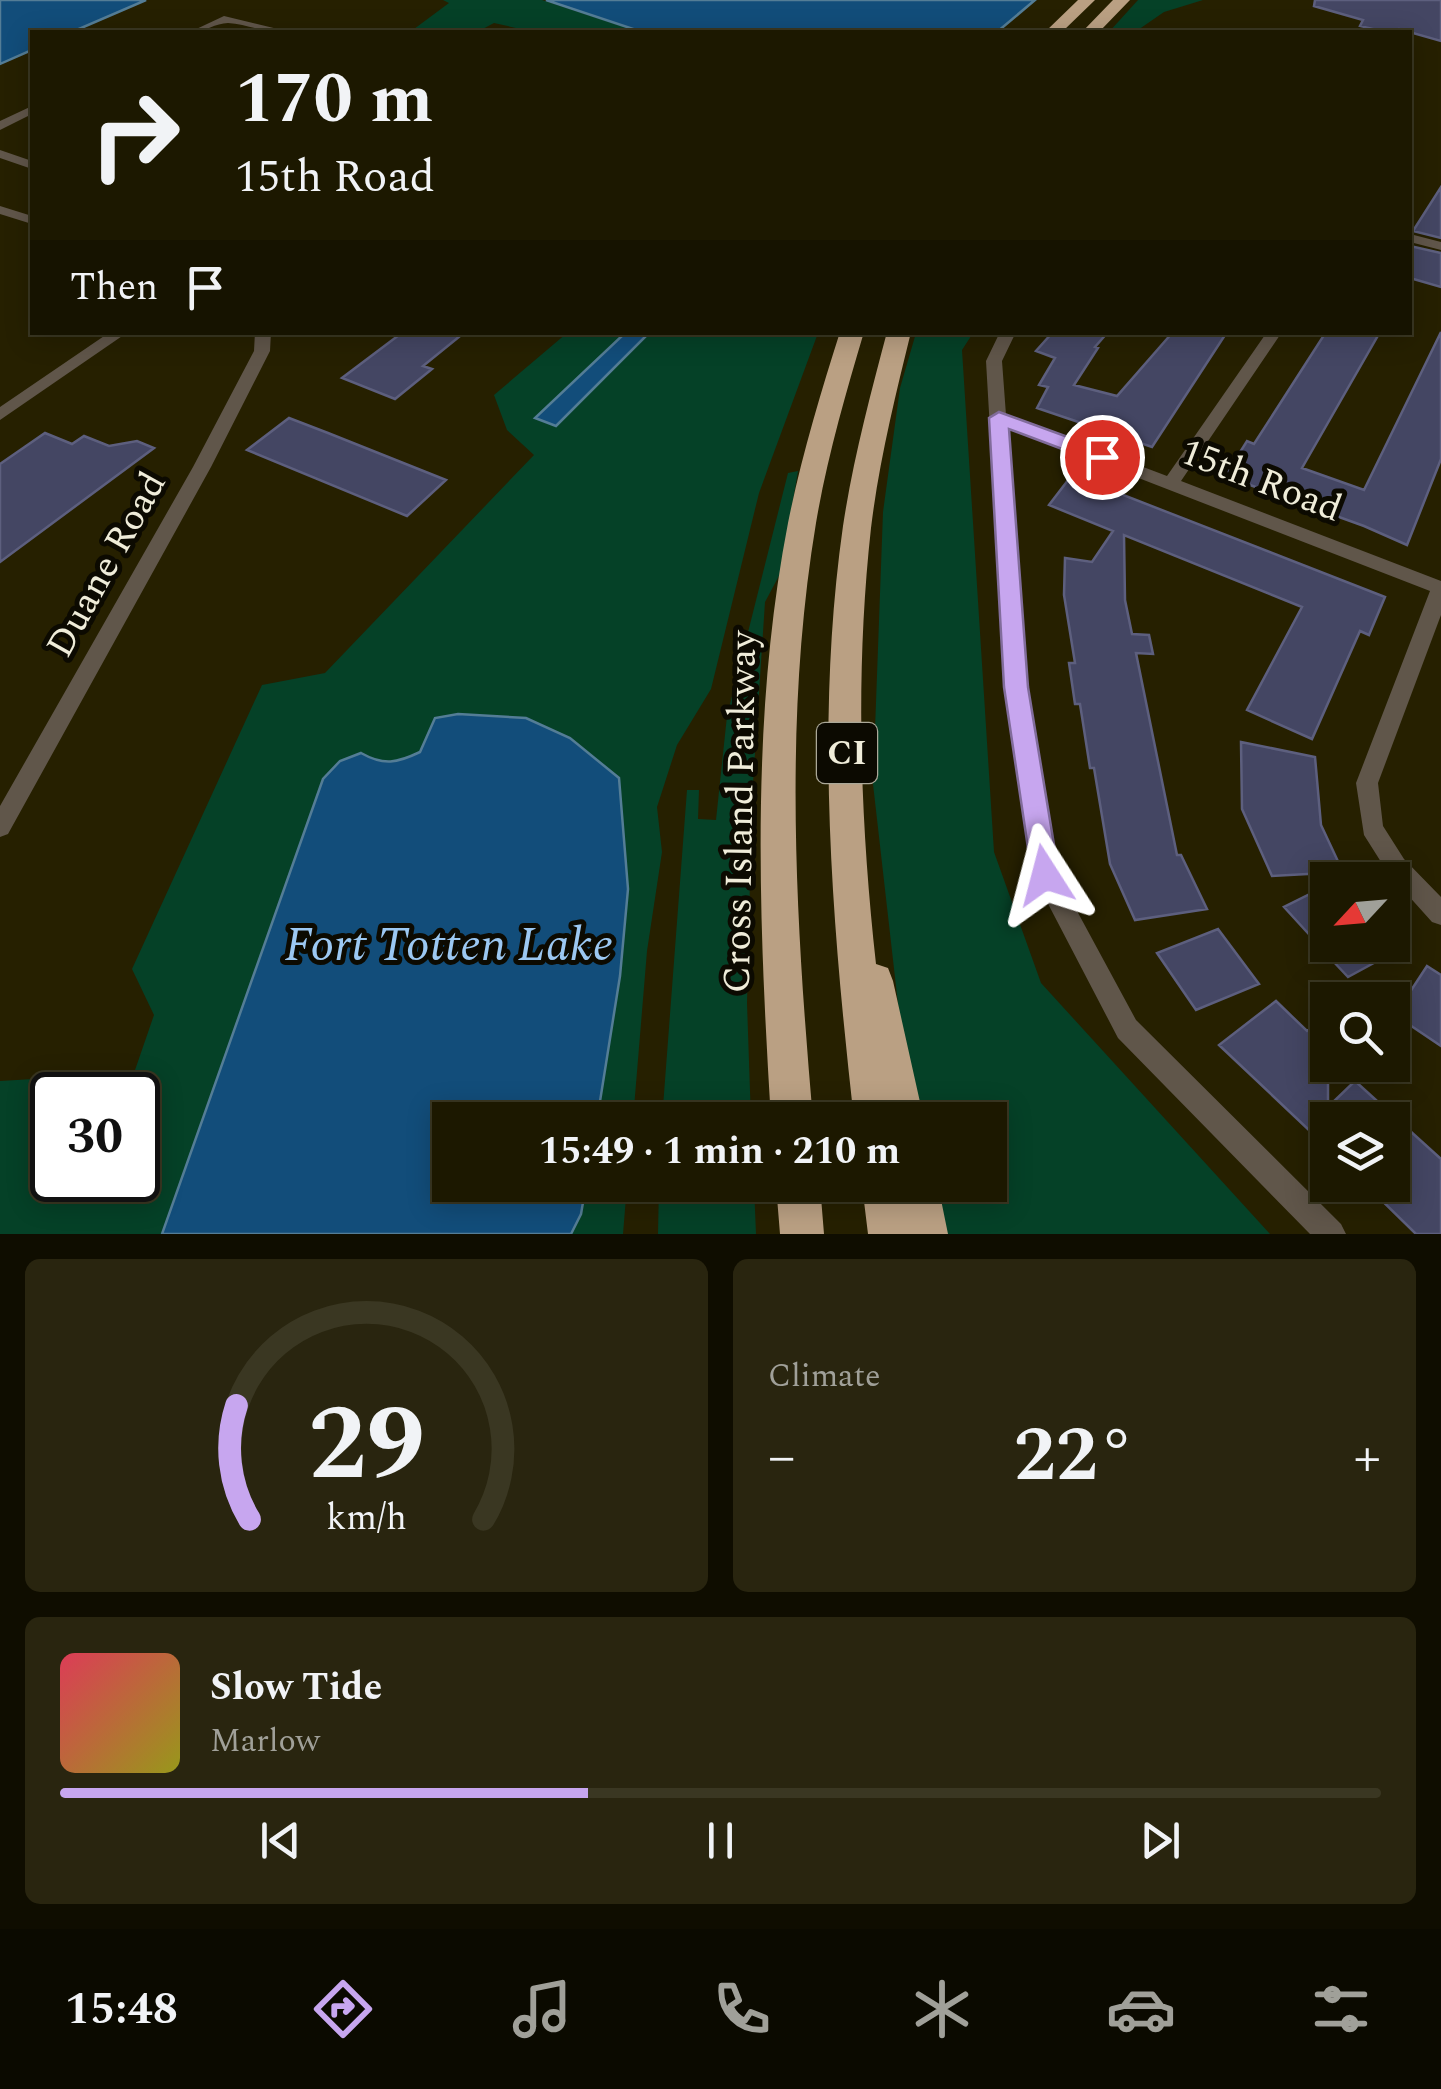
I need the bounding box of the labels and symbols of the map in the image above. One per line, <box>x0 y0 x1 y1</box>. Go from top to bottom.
pin <box>1060 415 1145 500</box>
street label: 15th Road <box>1172 424 1350 538</box>
street label: Duane Road <box>32 461 182 669</box>
street label: Cross Island Parkway <box>709 628 773 994</box>
road number: CI <box>817 723 877 783</box>
position arrow <box>993 823 1097 927</box>
north arrow <box>1310 862 1410 962</box>
water label: Fort Totten Lake <box>284 909 614 982</box>
speed limit sign: 30 <box>30 1072 160 1202</box>

